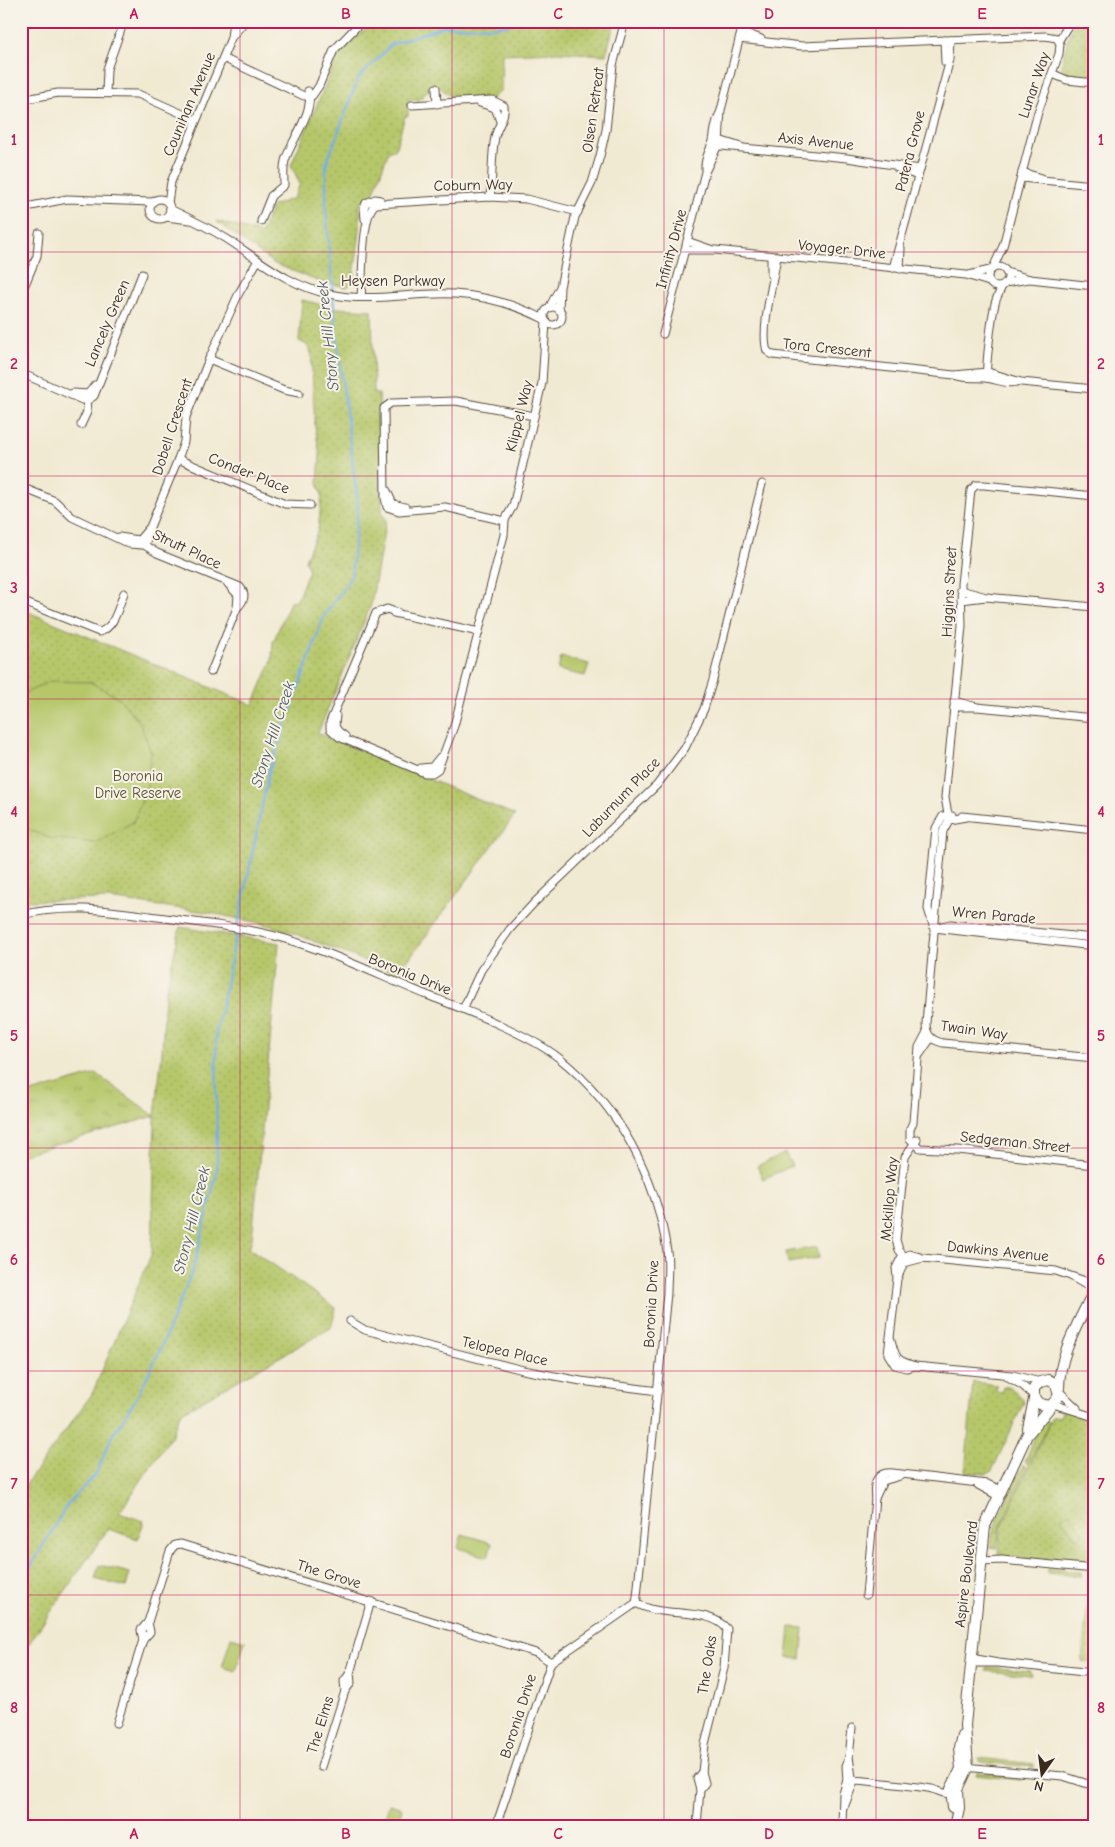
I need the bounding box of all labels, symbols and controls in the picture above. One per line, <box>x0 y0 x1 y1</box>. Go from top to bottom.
text: A <box>130 5 139 23</box>
text: B <box>341 5 351 23</box>
text: C <box>553 5 563 23</box>
text: D <box>764 5 774 23</box>
text: E <box>977 5 987 23</box>
street label: Counihan Avenue <box>159 49 219 159</box>
street label: Lunar Way <box>1014 49 1054 120</box>
street label: Olsen Retreat <box>578 66 608 154</box>
street label: Patera Grove <box>891 108 929 193</box>
street label: Axis Avenue <box>777 128 855 154</box>
text: 1 <box>11 131 17 149</box>
text: 1 <box>1098 131 1104 149</box>
street label: Coburn Way <box>434 175 513 195</box>
street label: Infinity Drive <box>652 207 690 291</box>
street label: Voyager Drive <box>797 235 887 263</box>
street label: Heysen Parkway <box>341 272 445 290</box>
street label: Lancely Green <box>81 277 133 369</box>
water label: Stony Hill Creek <box>313 280 343 392</box>
street label: Tora Crescent <box>782 334 873 362</box>
text: 2 <box>10 355 18 373</box>
text: 2 <box>1097 355 1105 373</box>
street label: Dobell Crescent <box>148 376 196 478</box>
street label: Klippel Way <box>501 378 537 454</box>
street label: Conder Place <box>206 449 293 498</box>
street label: Strutt Place <box>150 525 225 573</box>
street label: Higgins Street <box>938 546 960 638</box>
text: 3 <box>10 579 18 597</box>
text: 3 <box>1097 579 1105 597</box>
water label: Stony Hill Creek <box>247 679 299 790</box>
street label: Laburnum Place <box>578 753 664 841</box>
park label: Boronia Drive Reserve <box>95 767 182 802</box>
text: 4 <box>10 803 18 821</box>
text: 4 <box>1097 803 1105 821</box>
street label: Wren Parade <box>951 902 1037 928</box>
street label: Boronia Drive <box>366 949 454 999</box>
street label: Twain Way <box>939 1016 1009 1044</box>
text: 5 <box>10 1027 18 1045</box>
text: 5 <box>1097 1027 1105 1045</box>
street label: Sedgeman Street <box>959 1127 1071 1157</box>
street label: Mckillop Way <box>876 1156 902 1242</box>
water label: Stony Hill Creek <box>170 1164 214 1276</box>
street label: Dawkins Avenue <box>946 1237 1050 1265</box>
text: 6 <box>10 1251 18 1269</box>
text: 6 <box>1097 1251 1105 1269</box>
street label: Boronia Drive <box>640 1259 662 1348</box>
street label: Telopea Place <box>460 1332 550 1370</box>
text: 7 <box>10 1475 18 1493</box>
text: 7 <box>1097 1475 1105 1493</box>
street label: Aspire Boulevard <box>951 1520 981 1628</box>
street label: The Grove <box>295 1556 364 1592</box>
street label: The Oaks <box>693 1634 721 1696</box>
street label: Boronia Drive <box>496 1671 540 1760</box>
street label: The Elms <box>303 1694 337 1756</box>
text: 8 <box>10 1699 18 1717</box>
text: 8 <box>1097 1699 1105 1717</box>
north arrow <box>1018 1750 1068 1800</box>
text: N <box>1032 1777 1045 1795</box>
text: A <box>130 1825 139 1843</box>
text: B <box>341 1825 351 1843</box>
text: C <box>553 1825 563 1843</box>
text: D <box>764 1825 774 1843</box>
text: E <box>977 1825 987 1843</box>

